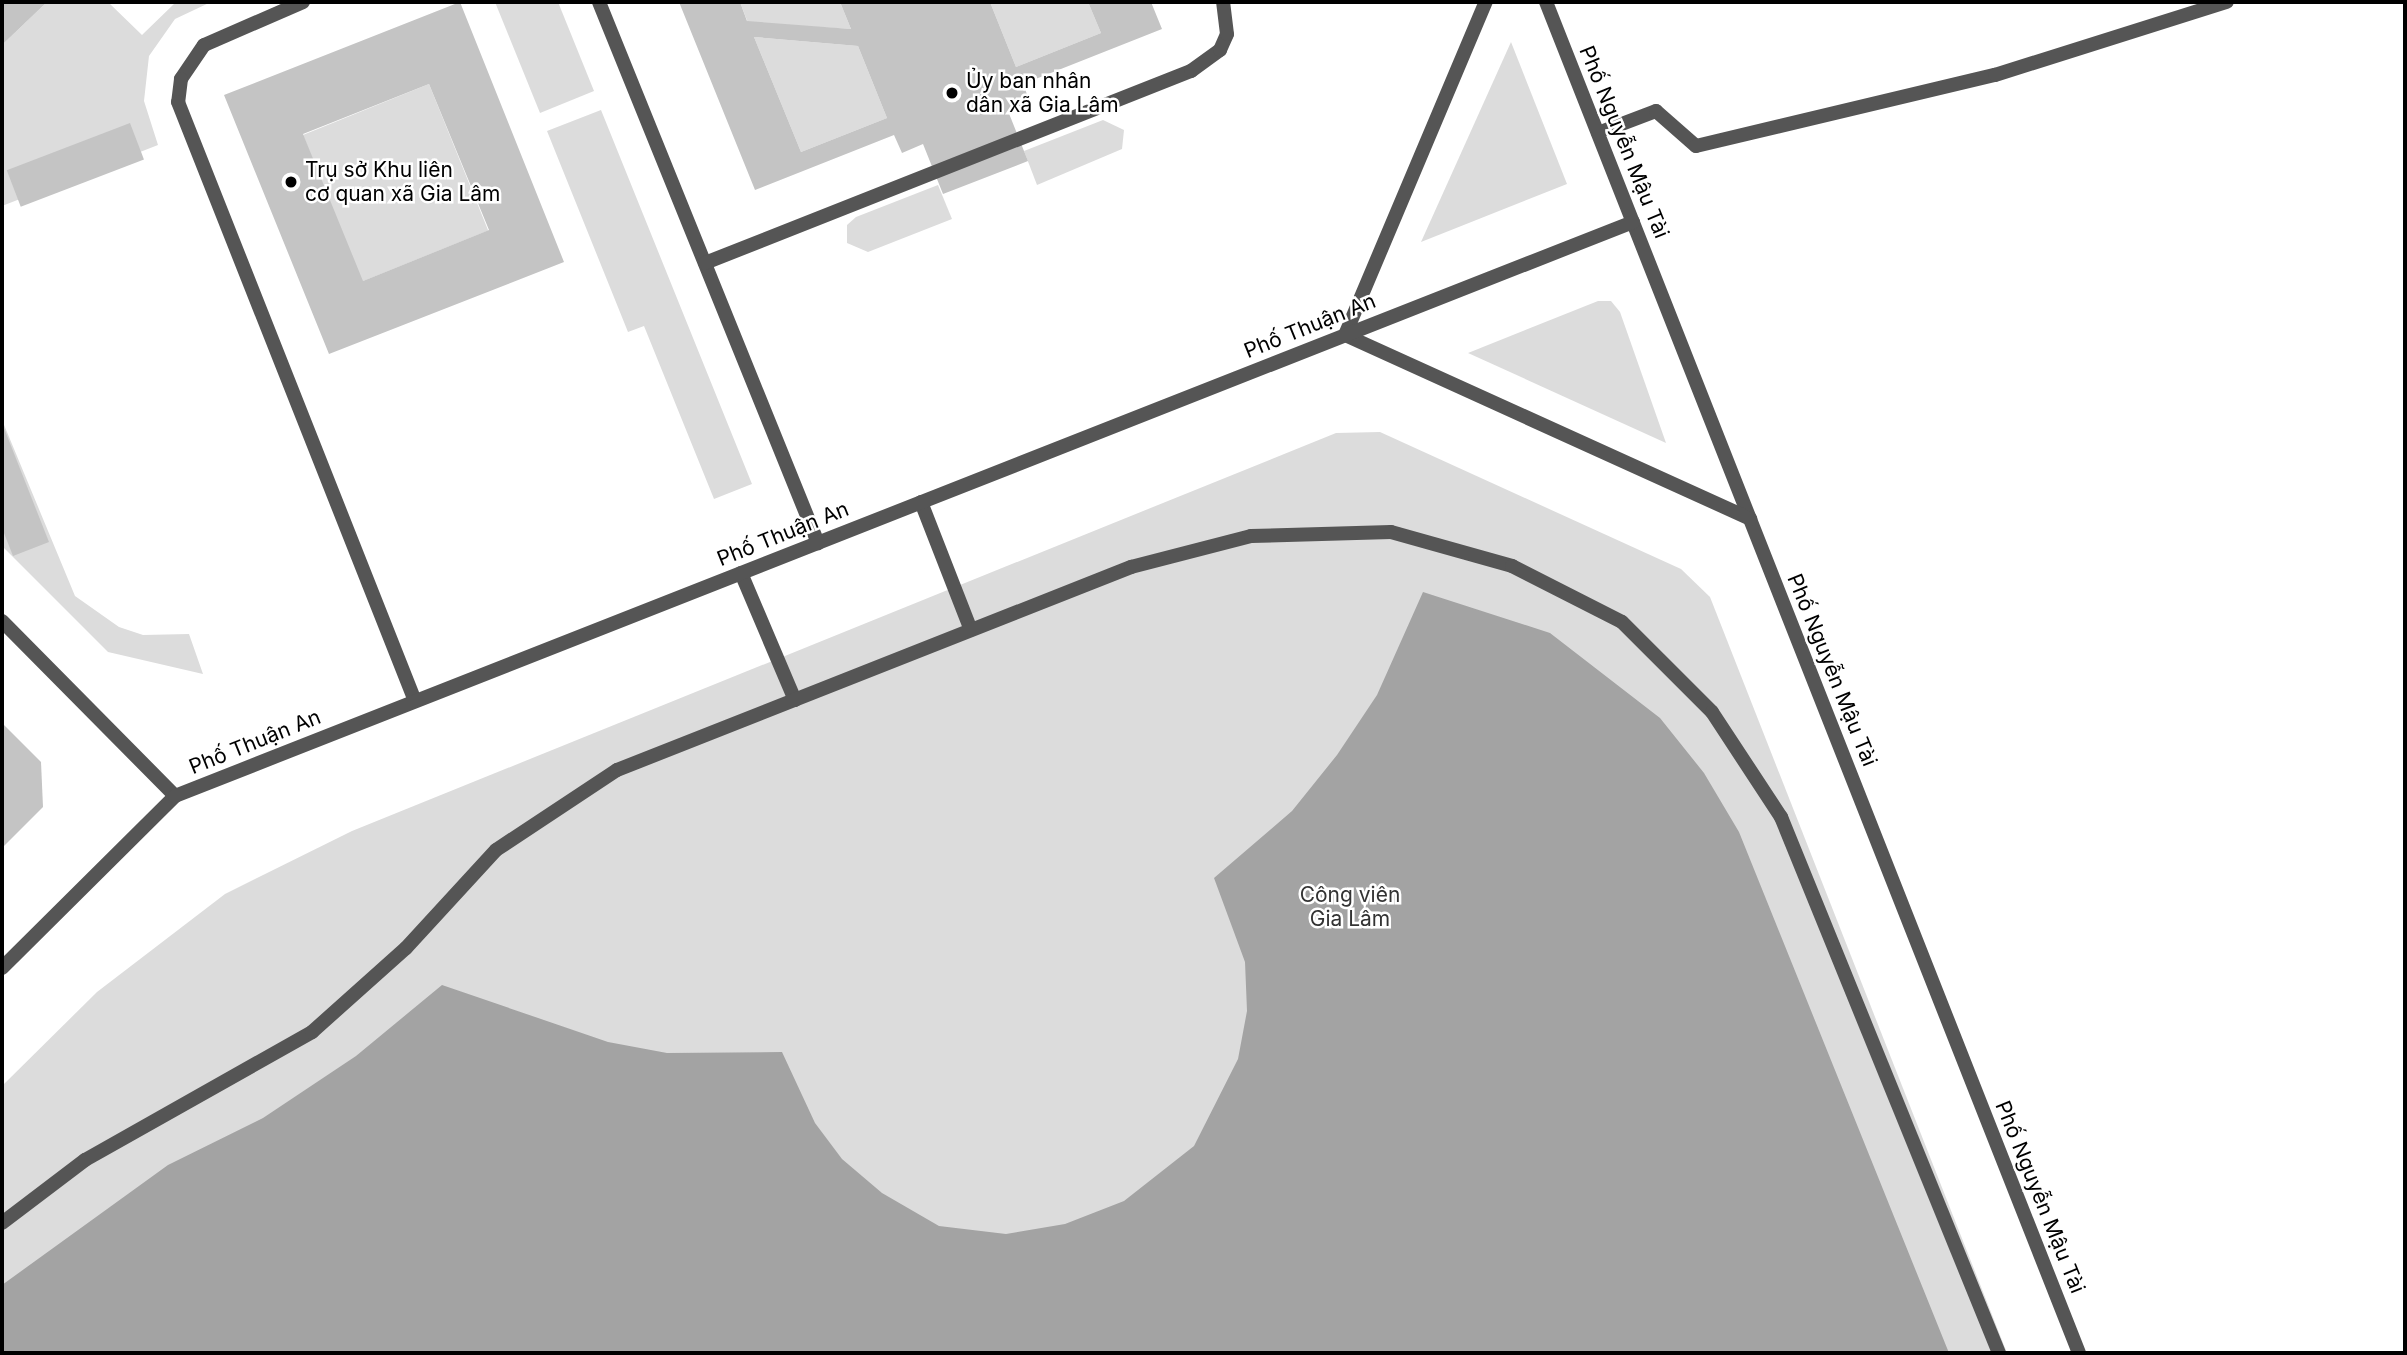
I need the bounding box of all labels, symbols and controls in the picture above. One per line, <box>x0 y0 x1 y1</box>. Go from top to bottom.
street label: Phố Nguyễn Mậu Tài <box>1574 42 1674 242</box>
place label: Ủy ban nhân dân xã Gia Lâm <box>966 68 1119 118</box>
marker: Ủy ban nhân dân xã Gia Lâm <box>944 85 960 101</box>
place label: Trụ sở Khu liên cơ quan xã Gia Lâm <box>305 157 500 207</box>
marker: Trụ sở Khu liên cơ quan xã Gia Lâm <box>283 174 299 190</box>
street label: Phố Thuận An <box>1241 288 1379 364</box>
street label: Phố Thuận An <box>714 496 852 572</box>
street label: Phố Nguyễn Mậu Tài <box>1782 570 1882 770</box>
street label: Phố Thuận An <box>186 704 324 780</box>
park label: Công viên Gia Lâm <box>1300 882 1400 932</box>
street label: Phố Nguyễn Mậu Tài <box>1990 1097 2090 1297</box>

